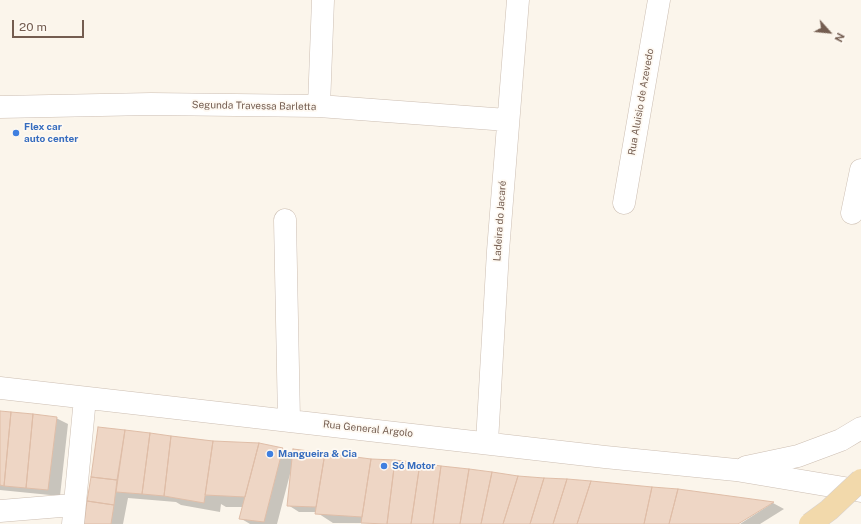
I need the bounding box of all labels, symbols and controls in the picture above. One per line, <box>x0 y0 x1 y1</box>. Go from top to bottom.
scale bar <box>14 12 86 38</box>
north arrow <box>809 12 849 52</box>
text: 20 m <box>19 20 47 34</box>
text: N <box>832 31 847 44</box>
street label: Rua Aluisio de Azevedo <box>626 48 656 156</box>
street label: Segunda Travessa Barletta <box>192 99 316 113</box>
place label: Flex car auto center <box>24 121 78 144</box>
marker: Flex car auto center <box>11 128 21 138</box>
street label: Ladeira do Jacaré <box>491 180 509 262</box>
street label: Rua General Argolo <box>322 418 414 440</box>
place label: Mangueira & Cia <box>278 448 357 460</box>
marker: Mangueira & Cia <box>265 449 275 459</box>
place label: Só Motor <box>392 460 435 472</box>
marker: Só Motor <box>379 461 389 471</box>

